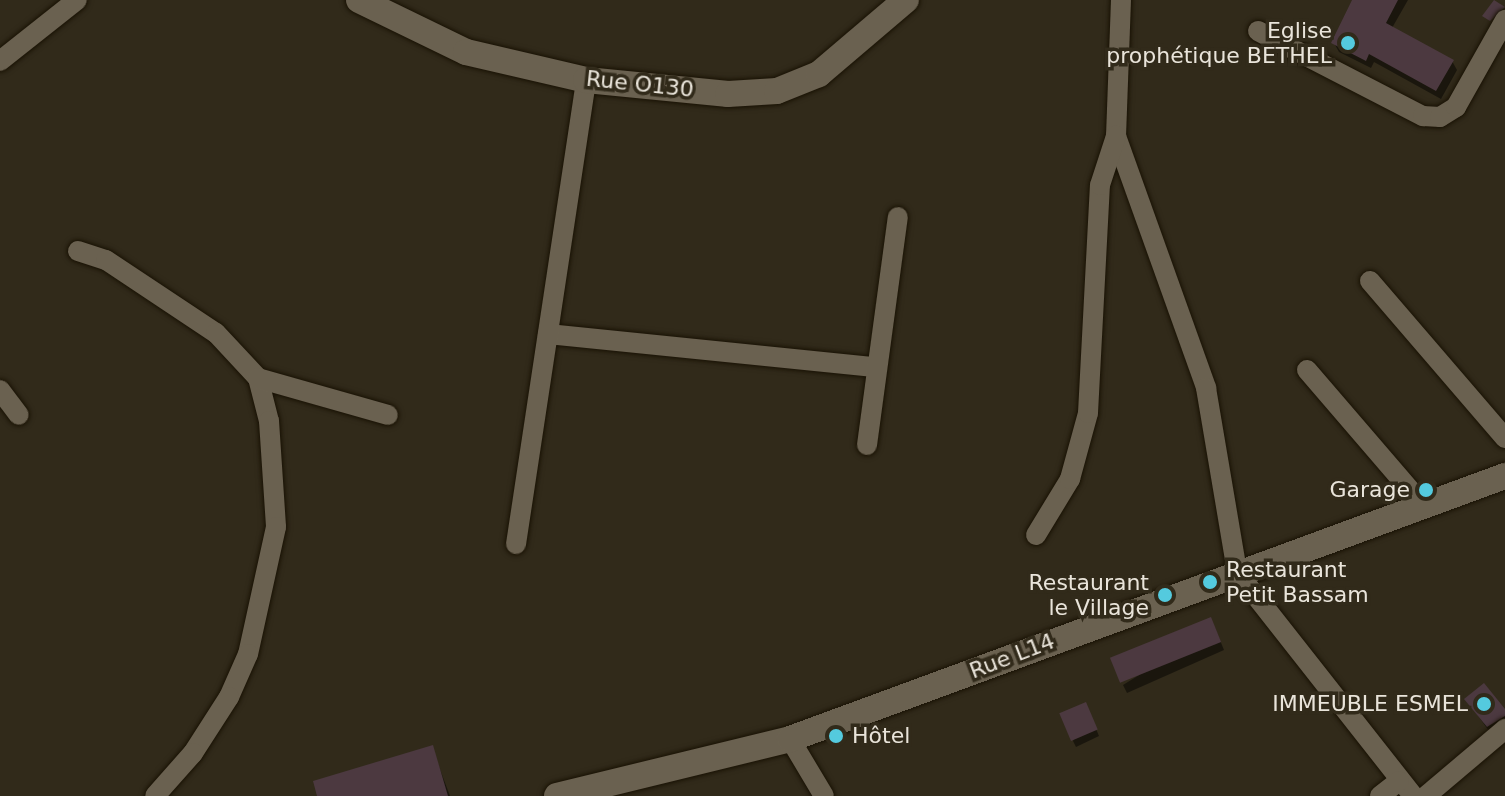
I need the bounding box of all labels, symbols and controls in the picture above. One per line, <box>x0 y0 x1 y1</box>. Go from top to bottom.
place label: Eglise prophétique BETHEL <box>1106 17 1332 68</box>
marker: Eglise prophétique BETHEL <box>1339 34 1357 52</box>
street label: Rue O130 <box>585 65 695 103</box>
place label: Garage <box>1329 477 1410 503</box>
marker: Garage <box>1417 481 1435 499</box>
place label: Restaurant Petit Bassam <box>1226 556 1369 608</box>
place label: Restaurant le Village <box>1029 569 1149 620</box>
marker: Restaurant Petit Bassam <box>1201 573 1219 591</box>
marker: Restaurant le Village <box>1156 586 1174 604</box>
street label: Rue L14 <box>966 628 1058 684</box>
place label: IMMEUBLE ESMEL <box>1272 691 1468 717</box>
marker: IMMEUBLE ESMEL <box>1475 695 1493 713</box>
place label: Hôtel <box>852 723 910 749</box>
marker: Hôtel <box>827 727 845 745</box>

